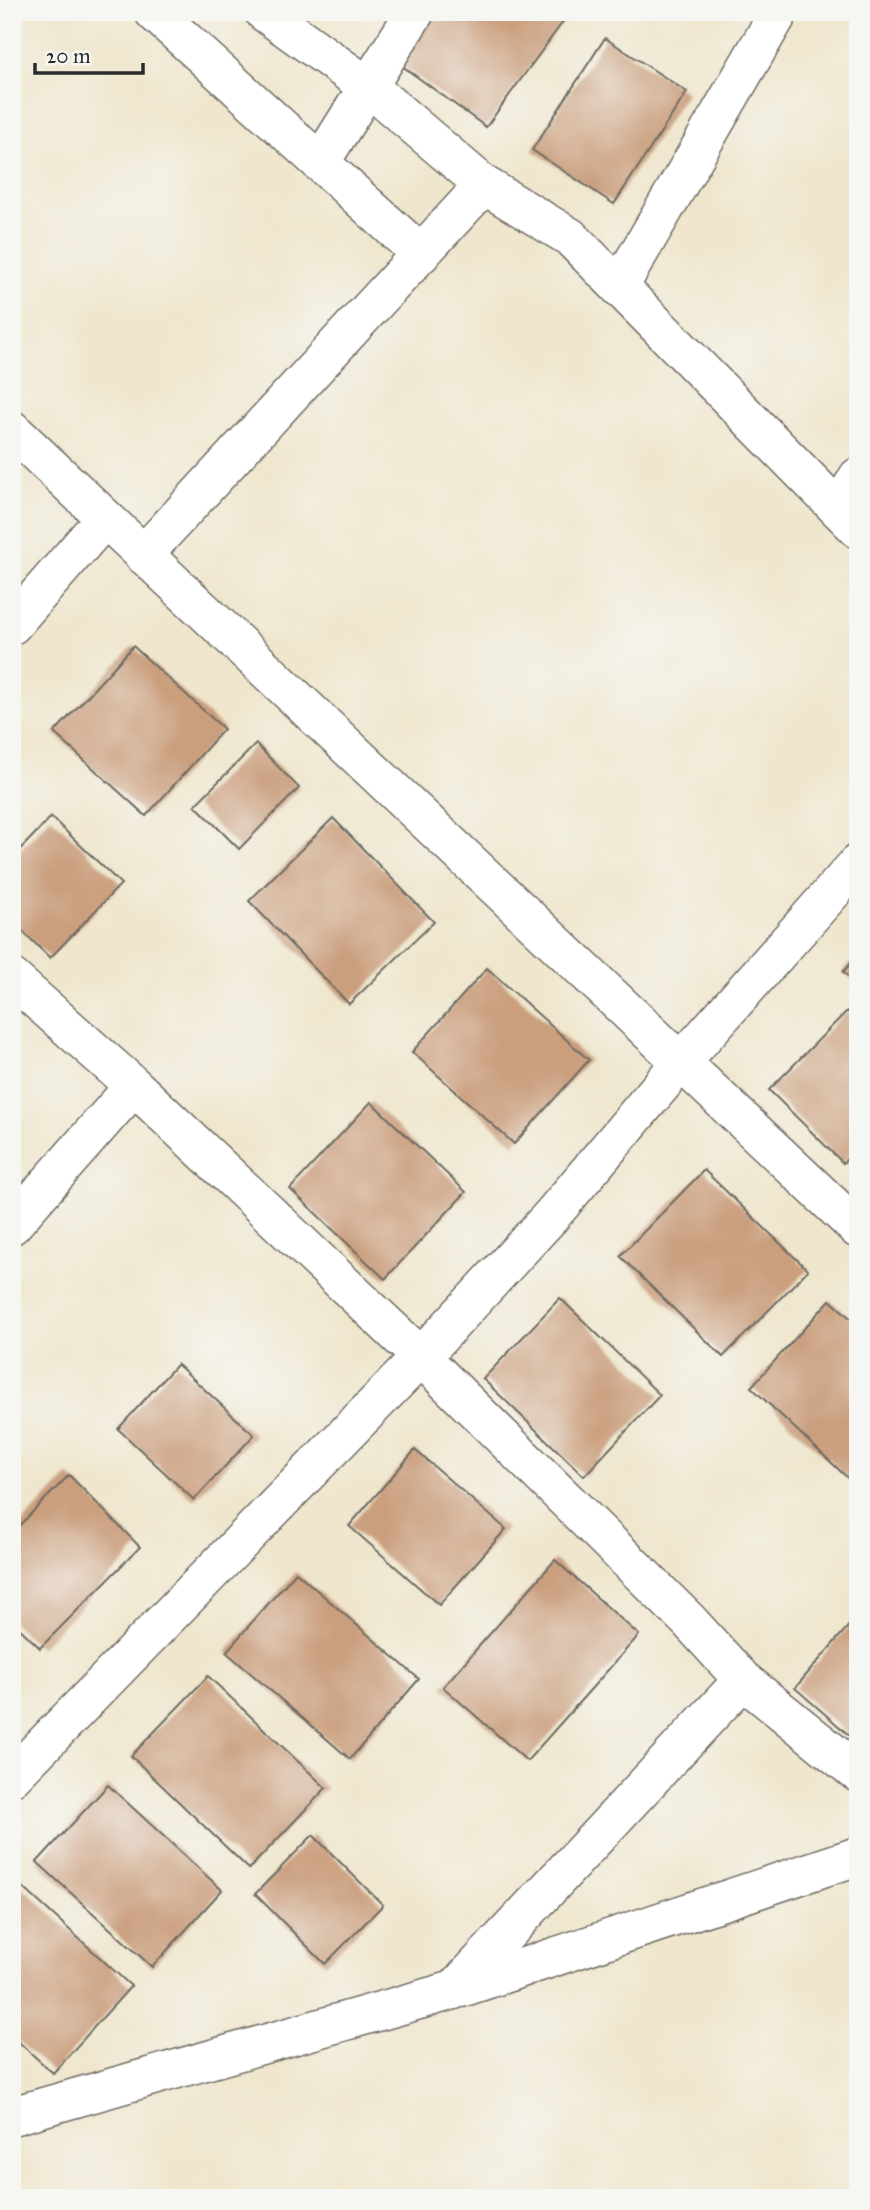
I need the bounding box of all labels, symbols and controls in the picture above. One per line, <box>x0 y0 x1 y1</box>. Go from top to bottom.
scale bar <box>35 32 144 76</box>
text: 20 m <box>46 43 91 69</box>

